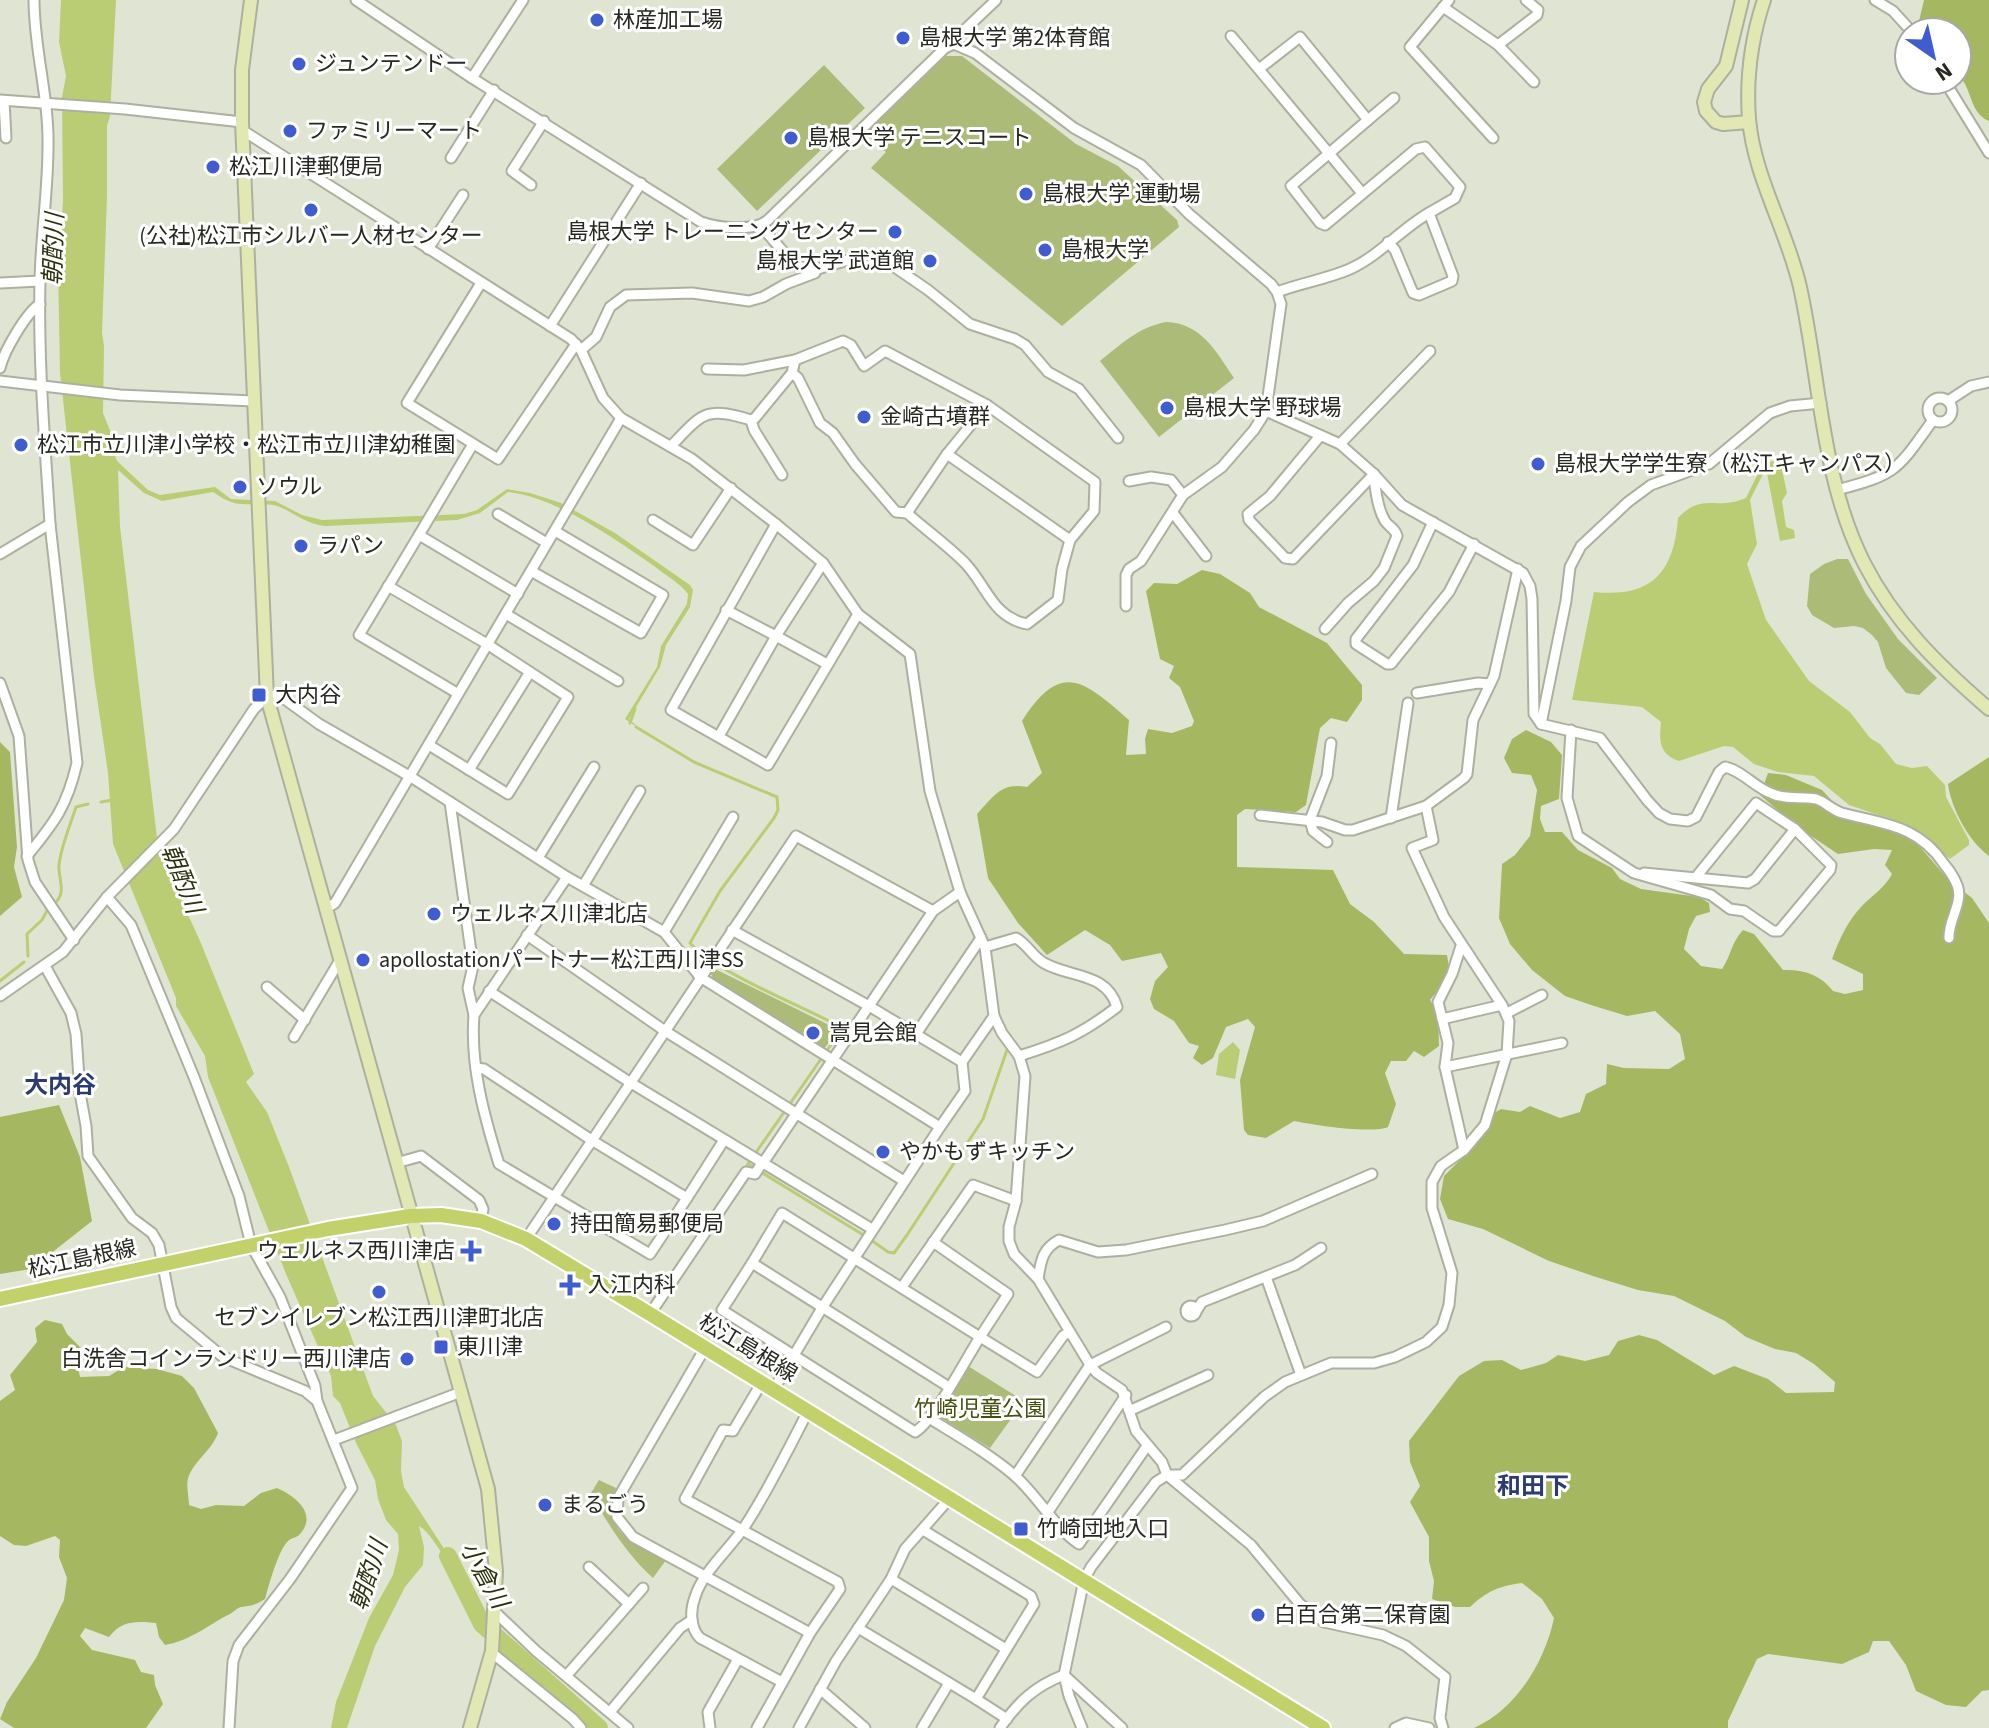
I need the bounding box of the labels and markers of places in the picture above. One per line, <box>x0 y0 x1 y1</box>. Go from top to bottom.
place label: 林産加工場 <box>613 4 723 36</box>
marker: 林産加工場 <box>588 11 606 29</box>
place label: 島根大学 第2体育館 <box>919 22 1110 54</box>
marker: 島根大学 第2体育館 <box>894 29 912 47</box>
place label: ジュンテンドー <box>315 48 467 80</box>
marker: ジュンテンドー <box>290 55 308 73</box>
place label: ファミリーマート <box>306 115 482 147</box>
marker: ファミリーマート <box>281 122 299 140</box>
place label: 島根大学 テニスコート <box>807 122 1031 154</box>
marker: 島根大学 テニスコート <box>782 129 800 147</box>
place label: 松江川津郵便局 <box>229 151 383 183</box>
marker: 松江川津郵便局 <box>204 158 222 176</box>
place label: 島根大学 運動場 <box>1042 178 1200 210</box>
marker: 島根大学 運動場 <box>1017 185 1035 203</box>
marker: (公社)松江市シルバー人材センター <box>302 201 320 219</box>
place label: 島根大学 トレーニングセンター <box>567 216 879 248</box>
place label: (公社)松江市シルバー人材センター <box>139 220 483 252</box>
marker: 島根大学 トレーニングセンター <box>886 223 904 241</box>
place label: 島根大学 <box>1061 234 1149 266</box>
marker: 島根大学 <box>1036 241 1054 259</box>
place label: 島根大学 武道館 <box>756 245 914 277</box>
marker: 島根大学 武道館 <box>921 252 939 270</box>
place label: 島根大学 野球場 <box>1183 392 1341 424</box>
marker: 島根大学 野球場 <box>1158 399 1176 417</box>
place label: 金崎古墳群 <box>880 401 990 433</box>
marker: 金崎古墳群 <box>855 408 873 426</box>
place label: 松江市立川津小学校・松江市立川津幼稚園 <box>37 429 455 461</box>
marker: 松江市立川津小学校・松江市立川津幼稚園 <box>12 436 30 454</box>
place label: 島根大学学生寮（松江キャンパス） <box>1554 448 1906 480</box>
marker: 島根大学学生寮（松江キャンパス） <box>1529 455 1547 473</box>
place label: ソウル <box>256 471 322 503</box>
marker: ソウル <box>231 478 249 496</box>
place label: ラパン <box>317 530 384 562</box>
marker: ラパン <box>292 537 310 555</box>
place label: 大内谷 <box>275 679 341 711</box>
marker: 大内谷 <box>250 686 268 704</box>
place label: ウェルネス川津北店 <box>450 898 648 930</box>
marker: ウェルネス川津北店 <box>425 905 443 923</box>
place label: apollostationパートナー松江西川津SS <box>379 944 744 976</box>
marker: apollostationパートナー松江西川津SS <box>354 951 372 969</box>
place label: 嵩見会館 <box>829 1017 917 1049</box>
marker: 嵩見会館 <box>804 1024 822 1042</box>
place label: やかもずキッチン <box>899 1136 1075 1168</box>
marker: やかもずキッチン <box>874 1143 892 1161</box>
place label: 持田簡易郵便局 <box>570 1208 724 1240</box>
marker: 持田簡易郵便局 <box>545 1215 563 1233</box>
place label: ウェルネス西川津店 <box>257 1235 455 1267</box>
marker: ウェルネス西川津店 <box>462 1242 480 1260</box>
place label: 入江内科 <box>588 1269 676 1301</box>
marker: 入江内科 <box>559 1274 581 1296</box>
marker: セブンイレブン松江西川津町北店 <box>370 1283 388 1301</box>
place label: セブンイレブン松江西川津町北店 <box>214 1302 544 1334</box>
place label: 東川津 <box>457 1331 523 1363</box>
marker: 東川津 <box>432 1338 450 1356</box>
place label: 白洗舎コインランドリー西川津店 <box>61 1343 391 1375</box>
marker: 白洗舎コインランドリー西川津店 <box>398 1350 416 1368</box>
place label: まるごう <box>561 1489 649 1521</box>
marker: まるごう <box>536 1496 554 1514</box>
place label: 竹崎団地入口 <box>1037 1513 1169 1545</box>
marker: 竹崎団地入口 <box>1012 1520 1030 1538</box>
place label: 白百合第二保育園 <box>1274 1599 1450 1631</box>
marker: 白百合第二保育園 <box>1249 1606 1267 1624</box>

